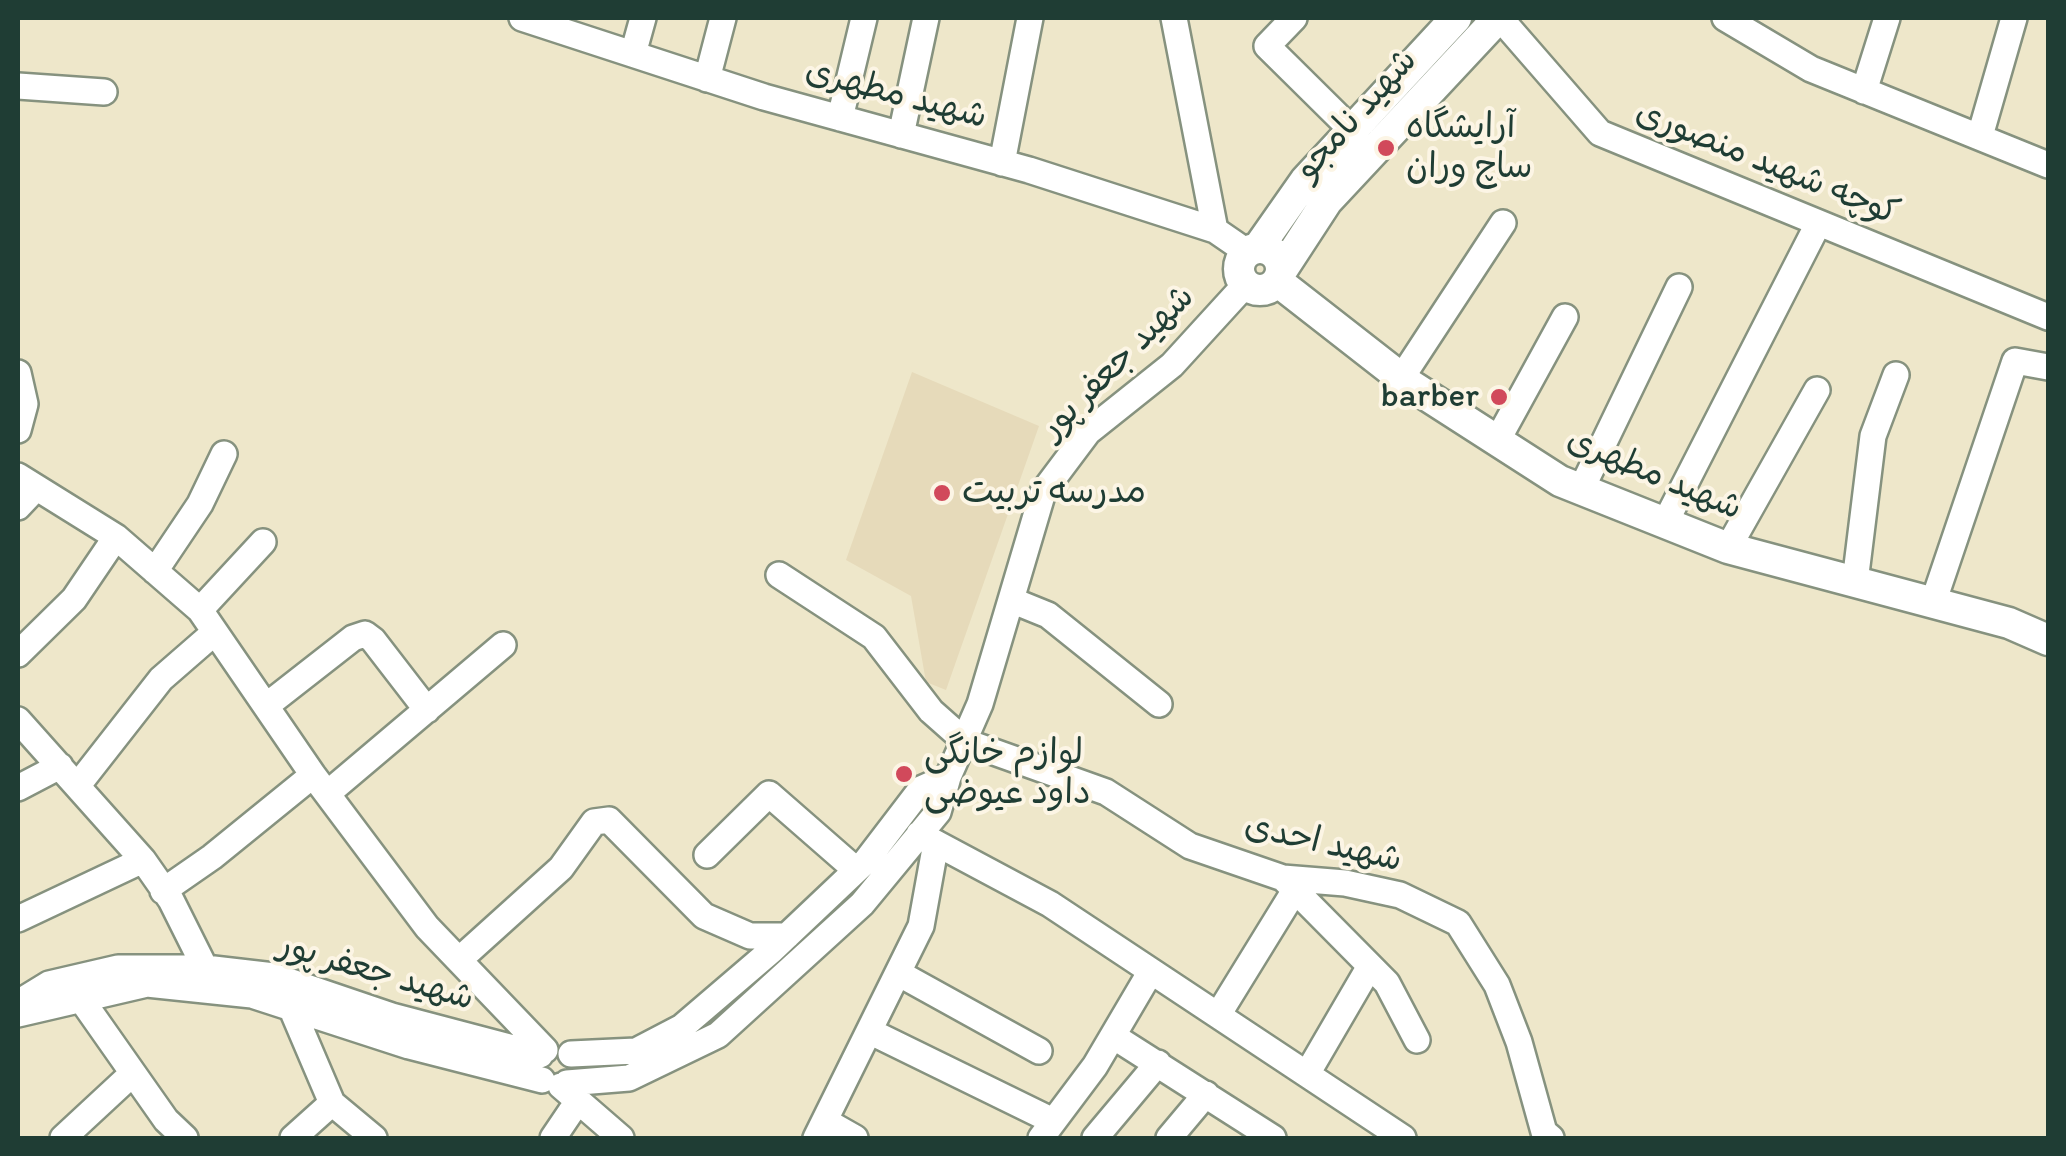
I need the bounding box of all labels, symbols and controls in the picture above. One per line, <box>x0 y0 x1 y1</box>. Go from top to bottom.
street label: شهید نامجو <box>1287 41 1427 189</box>
street label: شهید مطهری <box>801 51 991 139</box>
street label: کوچه شهید منصوری <box>1629 92 1905 236</box>
place label: آرایشگاه ساچ وران <box>1406 107 1533 189</box>
marker: آرایشگاه ساچ وران <box>1375 137 1397 159</box>
street label: شهید جعفر پور <box>1032 277 1204 449</box>
place label: barber <box>1381 376 1479 418</box>
marker: barber <box>1488 386 1510 408</box>
street label: شهید مطهری <box>1560 419 1748 531</box>
place label: مدرسه تربیت <box>962 472 1146 514</box>
marker: مدرسه تربیت <box>931 482 953 504</box>
place label: لوازم خانگی داود عیوضی <box>924 733 1091 815</box>
marker: لوازم خانگی داود عیوضی <box>893 763 915 785</box>
street label: شهید احدی <box>1240 805 1406 883</box>
street label: شهید جعفر پور <box>273 925 479 1021</box>

